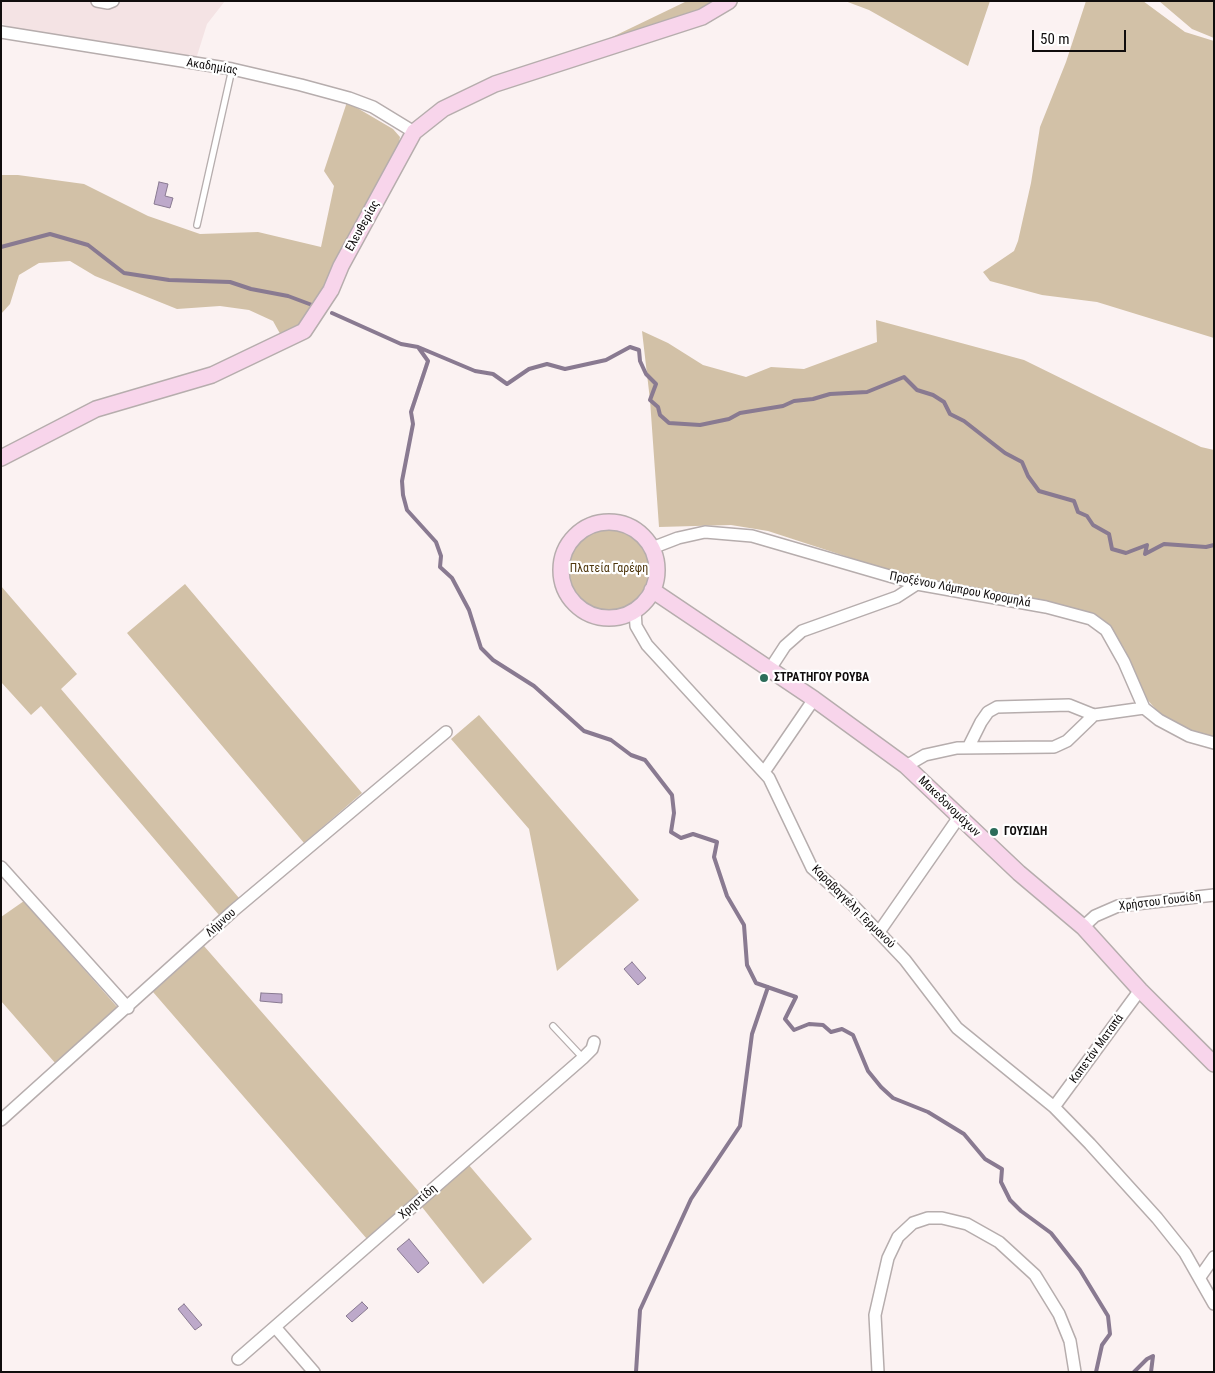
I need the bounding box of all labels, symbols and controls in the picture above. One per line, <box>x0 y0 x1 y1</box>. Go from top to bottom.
scale bar <box>1035 20 1129 52</box>
text: 50 m <box>1040 30 1070 48</box>
street label: Ακαδημίας <box>185 56 239 78</box>
street label: Ελευθερίας <box>343 198 383 254</box>
park label: Πλατεία Γαρέφη <box>570 562 648 576</box>
street label: Προξένου Λάμπρου Κορομηλά <box>888 569 1032 611</box>
place label: ΣΤΡΑΤΗΓΟΥ ΡΟΥΒΑ <box>774 671 869 685</box>
marker: ΣΤΡΑΤΗΓΟΥ ΡΟΥΒΑ <box>758 672 770 684</box>
street label: Μακεδονομάχων <box>915 774 983 840</box>
place label: ΓΟΥΣΙΔΗ <box>1004 825 1047 839</box>
marker: ΓΟΥΣΙΔΗ <box>988 826 1000 838</box>
street label: Καραβαγγέλη Γερμανού <box>808 862 898 952</box>
street label: Χρήστου Γουσίδη <box>1118 890 1202 914</box>
street label: Λήμνου <box>203 906 239 940</box>
street label: Καπετάν Ματαπά <box>1067 1012 1127 1086</box>
street label: Χρηστίδη <box>396 1182 440 1222</box>

